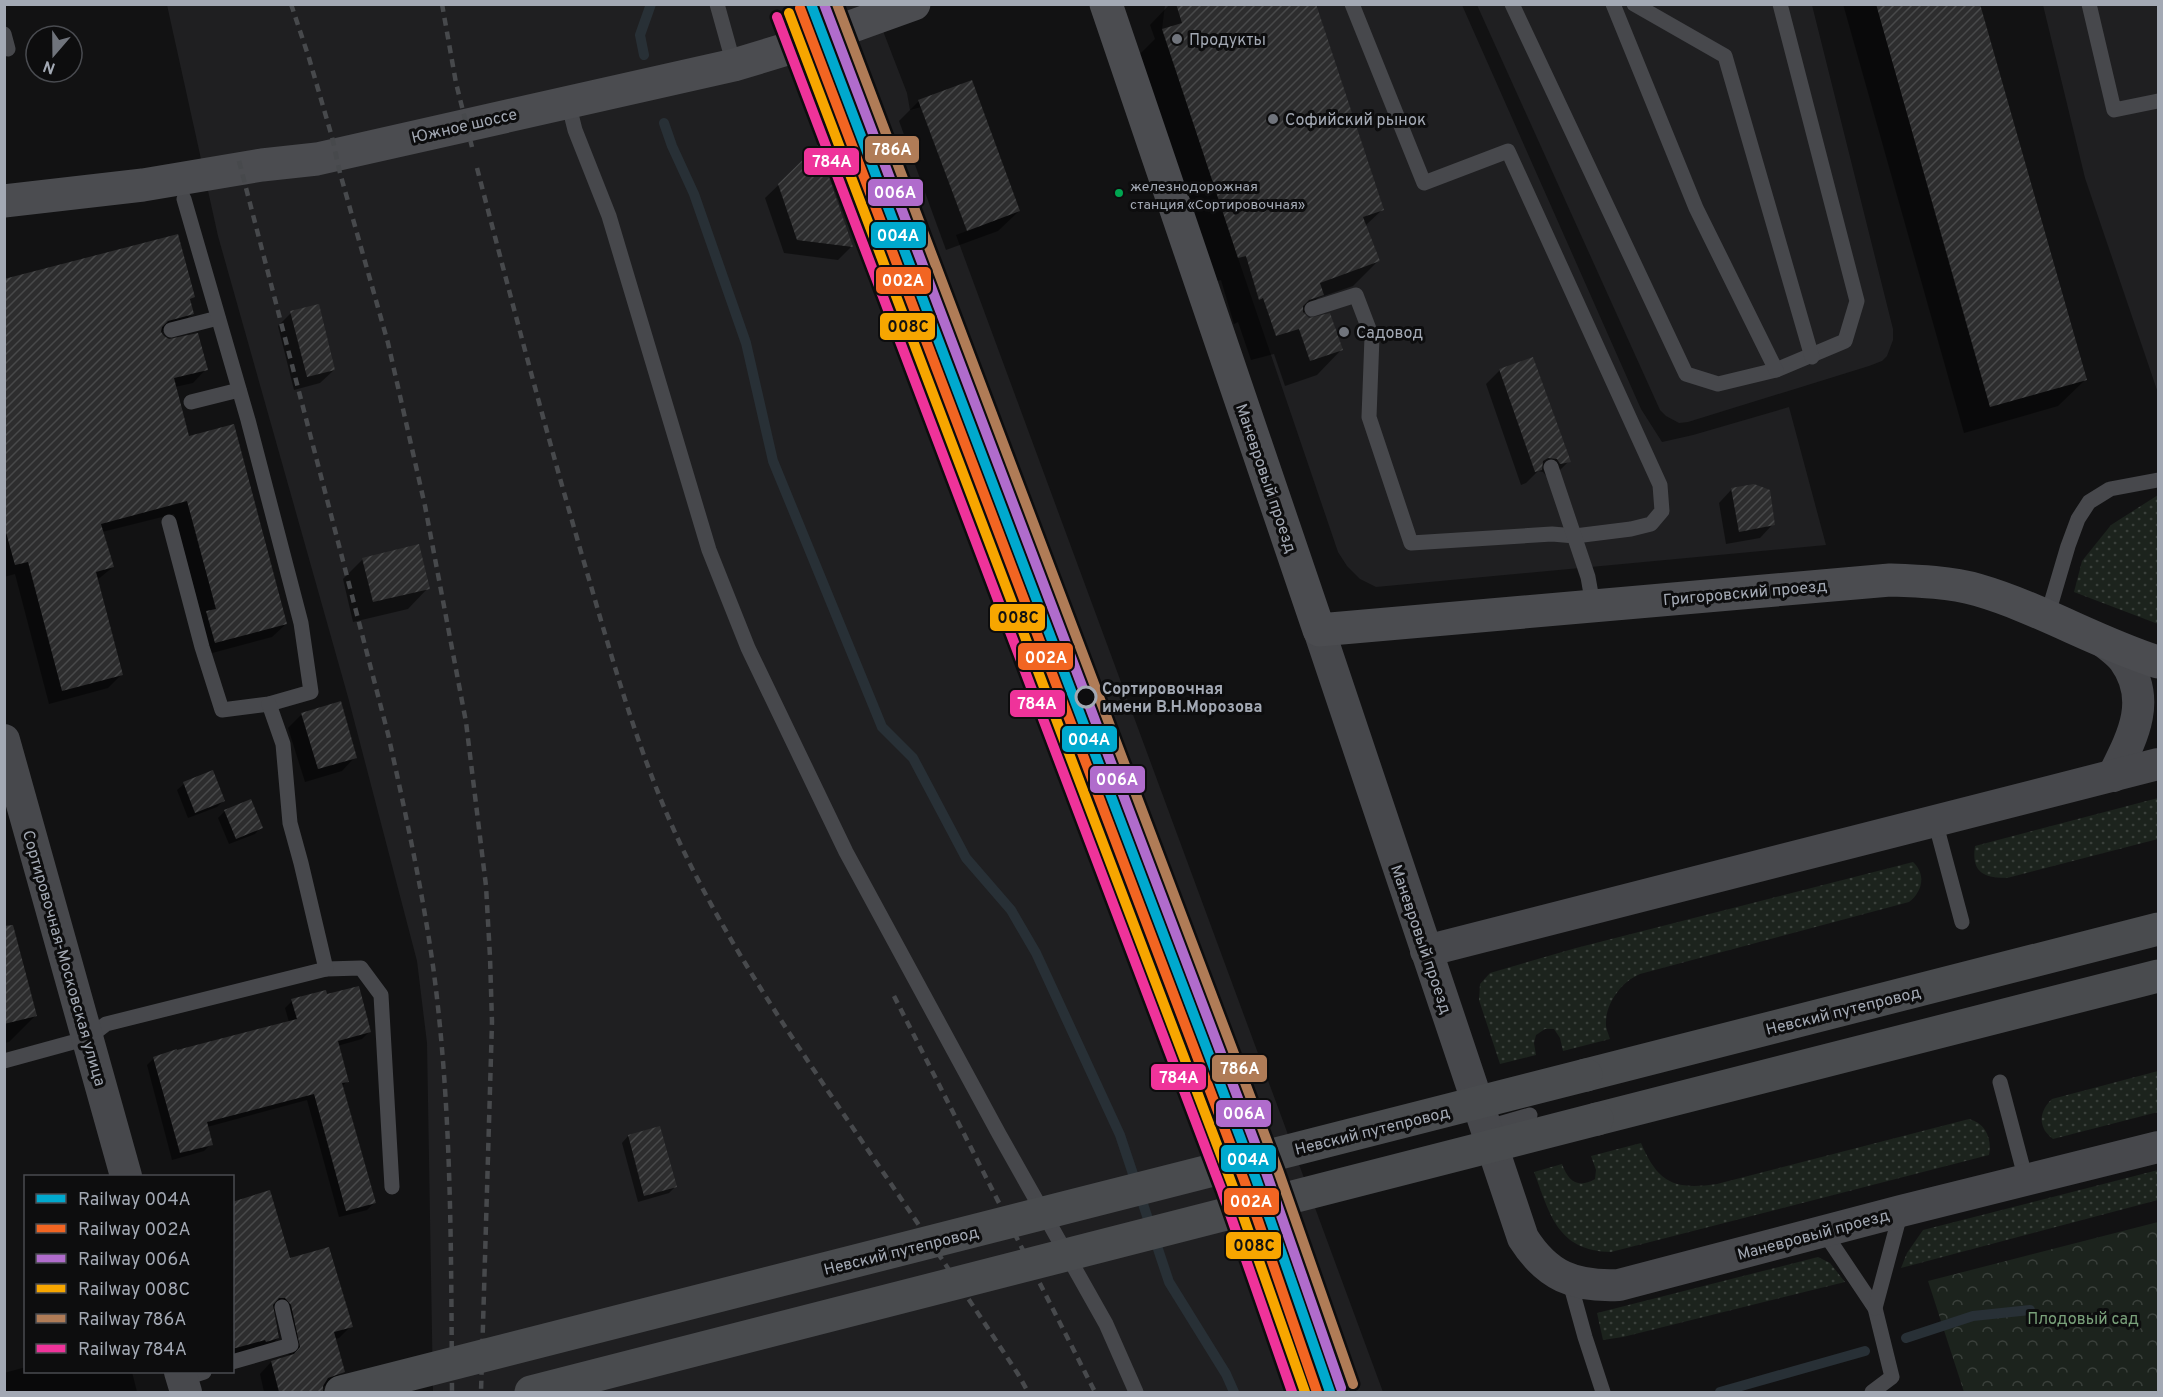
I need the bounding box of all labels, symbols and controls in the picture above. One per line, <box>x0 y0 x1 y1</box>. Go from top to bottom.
north arrow <box>24 24 84 84</box>
place label: Продукты <box>1189 31 1266 51</box>
marker: Продукты <box>1170 32 1184 46</box>
text: N <box>41 55 58 78</box>
street label: Южное шоссе <box>410 105 519 149</box>
place label: Софийский рынок <box>1285 111 1426 131</box>
marker: Софийский рынок <box>1266 112 1280 126</box>
line badge: 786А <box>864 135 920 164</box>
text: 786А <box>872 141 912 161</box>
line badge: 784А <box>803 147 860 176</box>
text: 784А <box>812 153 852 173</box>
line badge: 006А <box>867 178 924 207</box>
place label: железнодорожная станция «Сортировочная» <box>1130 179 1305 214</box>
text: 006А <box>874 184 916 204</box>
marker: железнодорожная станция «Сортировочная» <box>1113 187 1125 199</box>
line badge: 004А <box>870 221 927 249</box>
text: 004А <box>877 227 919 247</box>
line badge: 002А <box>875 266 932 295</box>
text: 002А <box>882 272 924 292</box>
line badge: 008С <box>879 312 936 341</box>
text: 008С <box>887 318 929 338</box>
place label: Садовод <box>1356 324 1423 344</box>
marker: Садовод <box>1337 325 1351 339</box>
street label: Маневровый проезд <box>1230 401 1300 556</box>
street label: Григоровский проезд <box>1662 577 1828 611</box>
line badge: 008С <box>989 603 1046 632</box>
text: 008С <box>997 609 1039 629</box>
line badge: 002А <box>1017 642 1074 671</box>
text: 002А <box>1025 649 1067 669</box>
place label: Сортировочная имени В.Н.Морозова <box>1102 680 1262 718</box>
marker: Сортировочная имени В.Н.Морозова <box>1075 686 1097 708</box>
line badge: 784А <box>1009 689 1066 718</box>
text: 784А <box>1017 695 1057 715</box>
line badge: 004А <box>1061 725 1118 753</box>
text: 004А <box>1068 731 1110 751</box>
line badge: 006А <box>1089 765 1146 794</box>
text: 006А <box>1096 771 1138 791</box>
street label: Сортировочная-Московская улица <box>17 828 109 1089</box>
street label: Маневровый проезд <box>1385 862 1455 1017</box>
street label: Невский путепровод <box>1764 983 1923 1041</box>
line badge: 786А <box>1211 1054 1268 1083</box>
text: 786А <box>1220 1060 1260 1080</box>
line badge: 784А <box>1150 1063 1207 1091</box>
text: 784А <box>1159 1069 1199 1089</box>
line badge: 006А <box>1215 1099 1272 1128</box>
street label: Невский путепровод <box>1293 1103 1452 1161</box>
text: 006А <box>1223 1105 1265 1125</box>
line badge: 004А <box>1220 1144 1277 1173</box>
text: 004А <box>1227 1151 1269 1171</box>
legend <box>24 1175 234 1373</box>
line badge: 002А <box>1223 1187 1280 1216</box>
text: Railway 004А <box>78 1189 191 1212</box>
text: 002А <box>1230 1193 1272 1213</box>
street label: Маневровый проезд <box>1735 1206 1892 1266</box>
text: Railway 002А <box>78 1219 191 1242</box>
street label: Невский путепровод <box>822 1223 981 1281</box>
line badge: 008С <box>1225 1231 1282 1260</box>
text: 008С <box>1233 1237 1275 1257</box>
text: Railway 006А <box>78 1249 190 1272</box>
text: Railway 008С <box>78 1279 190 1302</box>
text: Railway 786А <box>78 1309 187 1332</box>
park label: Плодовый сад <box>2027 1310 2139 1330</box>
text: Railway 784А <box>78 1339 187 1362</box>

